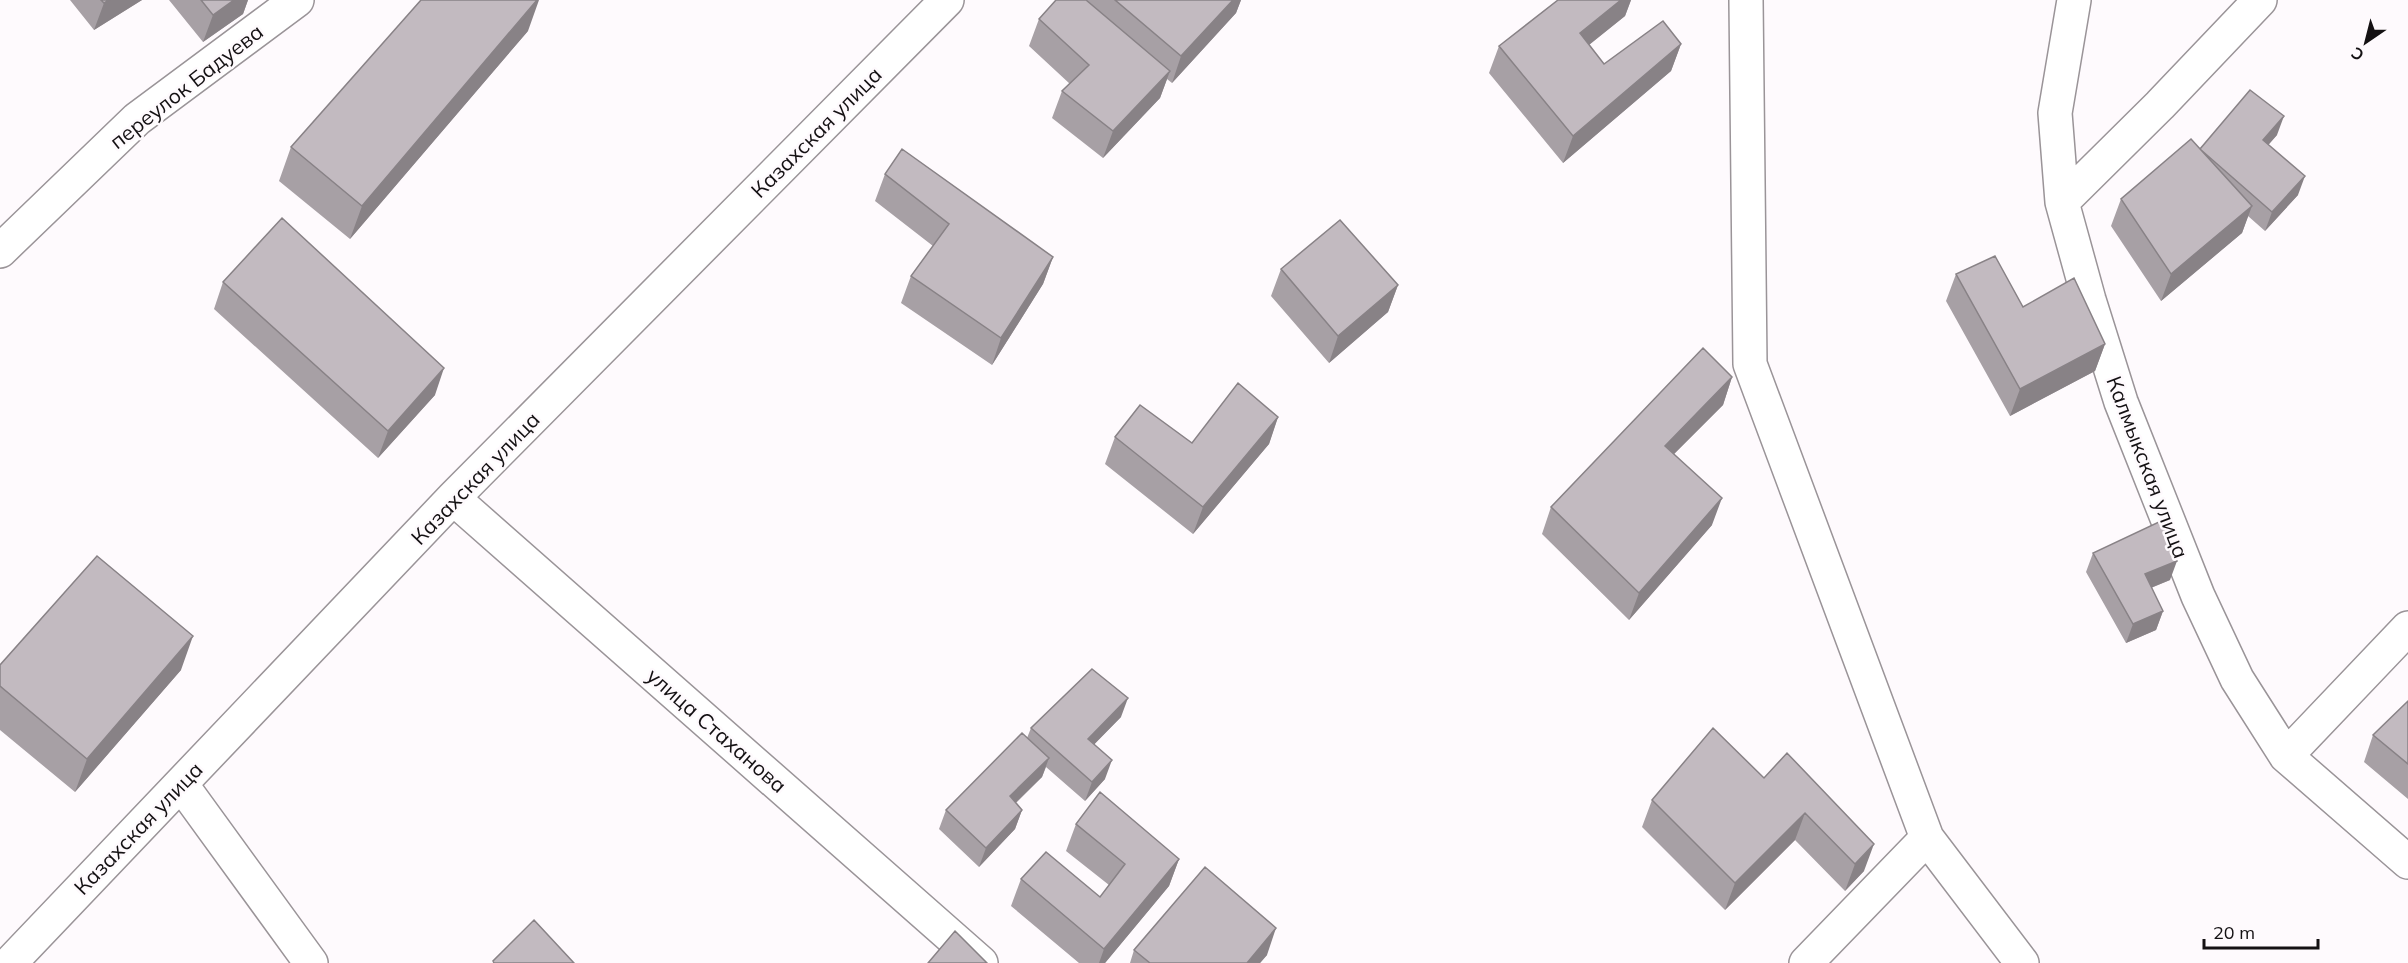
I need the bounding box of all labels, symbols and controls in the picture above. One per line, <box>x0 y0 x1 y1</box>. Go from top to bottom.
north arrow <box>2336 12 2396 72</box>
street label: переулок Бадуева <box>104 18 268 154</box>
text: С <box>2347 43 2368 66</box>
street label: Казахская улица <box>745 61 887 203</box>
street label: Калмыкская улица <box>2101 372 2195 562</box>
street label: Казахская улица <box>405 406 545 550</box>
street label: улица Стаханова <box>642 662 792 798</box>
street label: Казахская улица <box>68 756 208 900</box>
scale bar <box>2204 912 2318 950</box>
text: 20 m <box>2213 921 2255 944</box>

